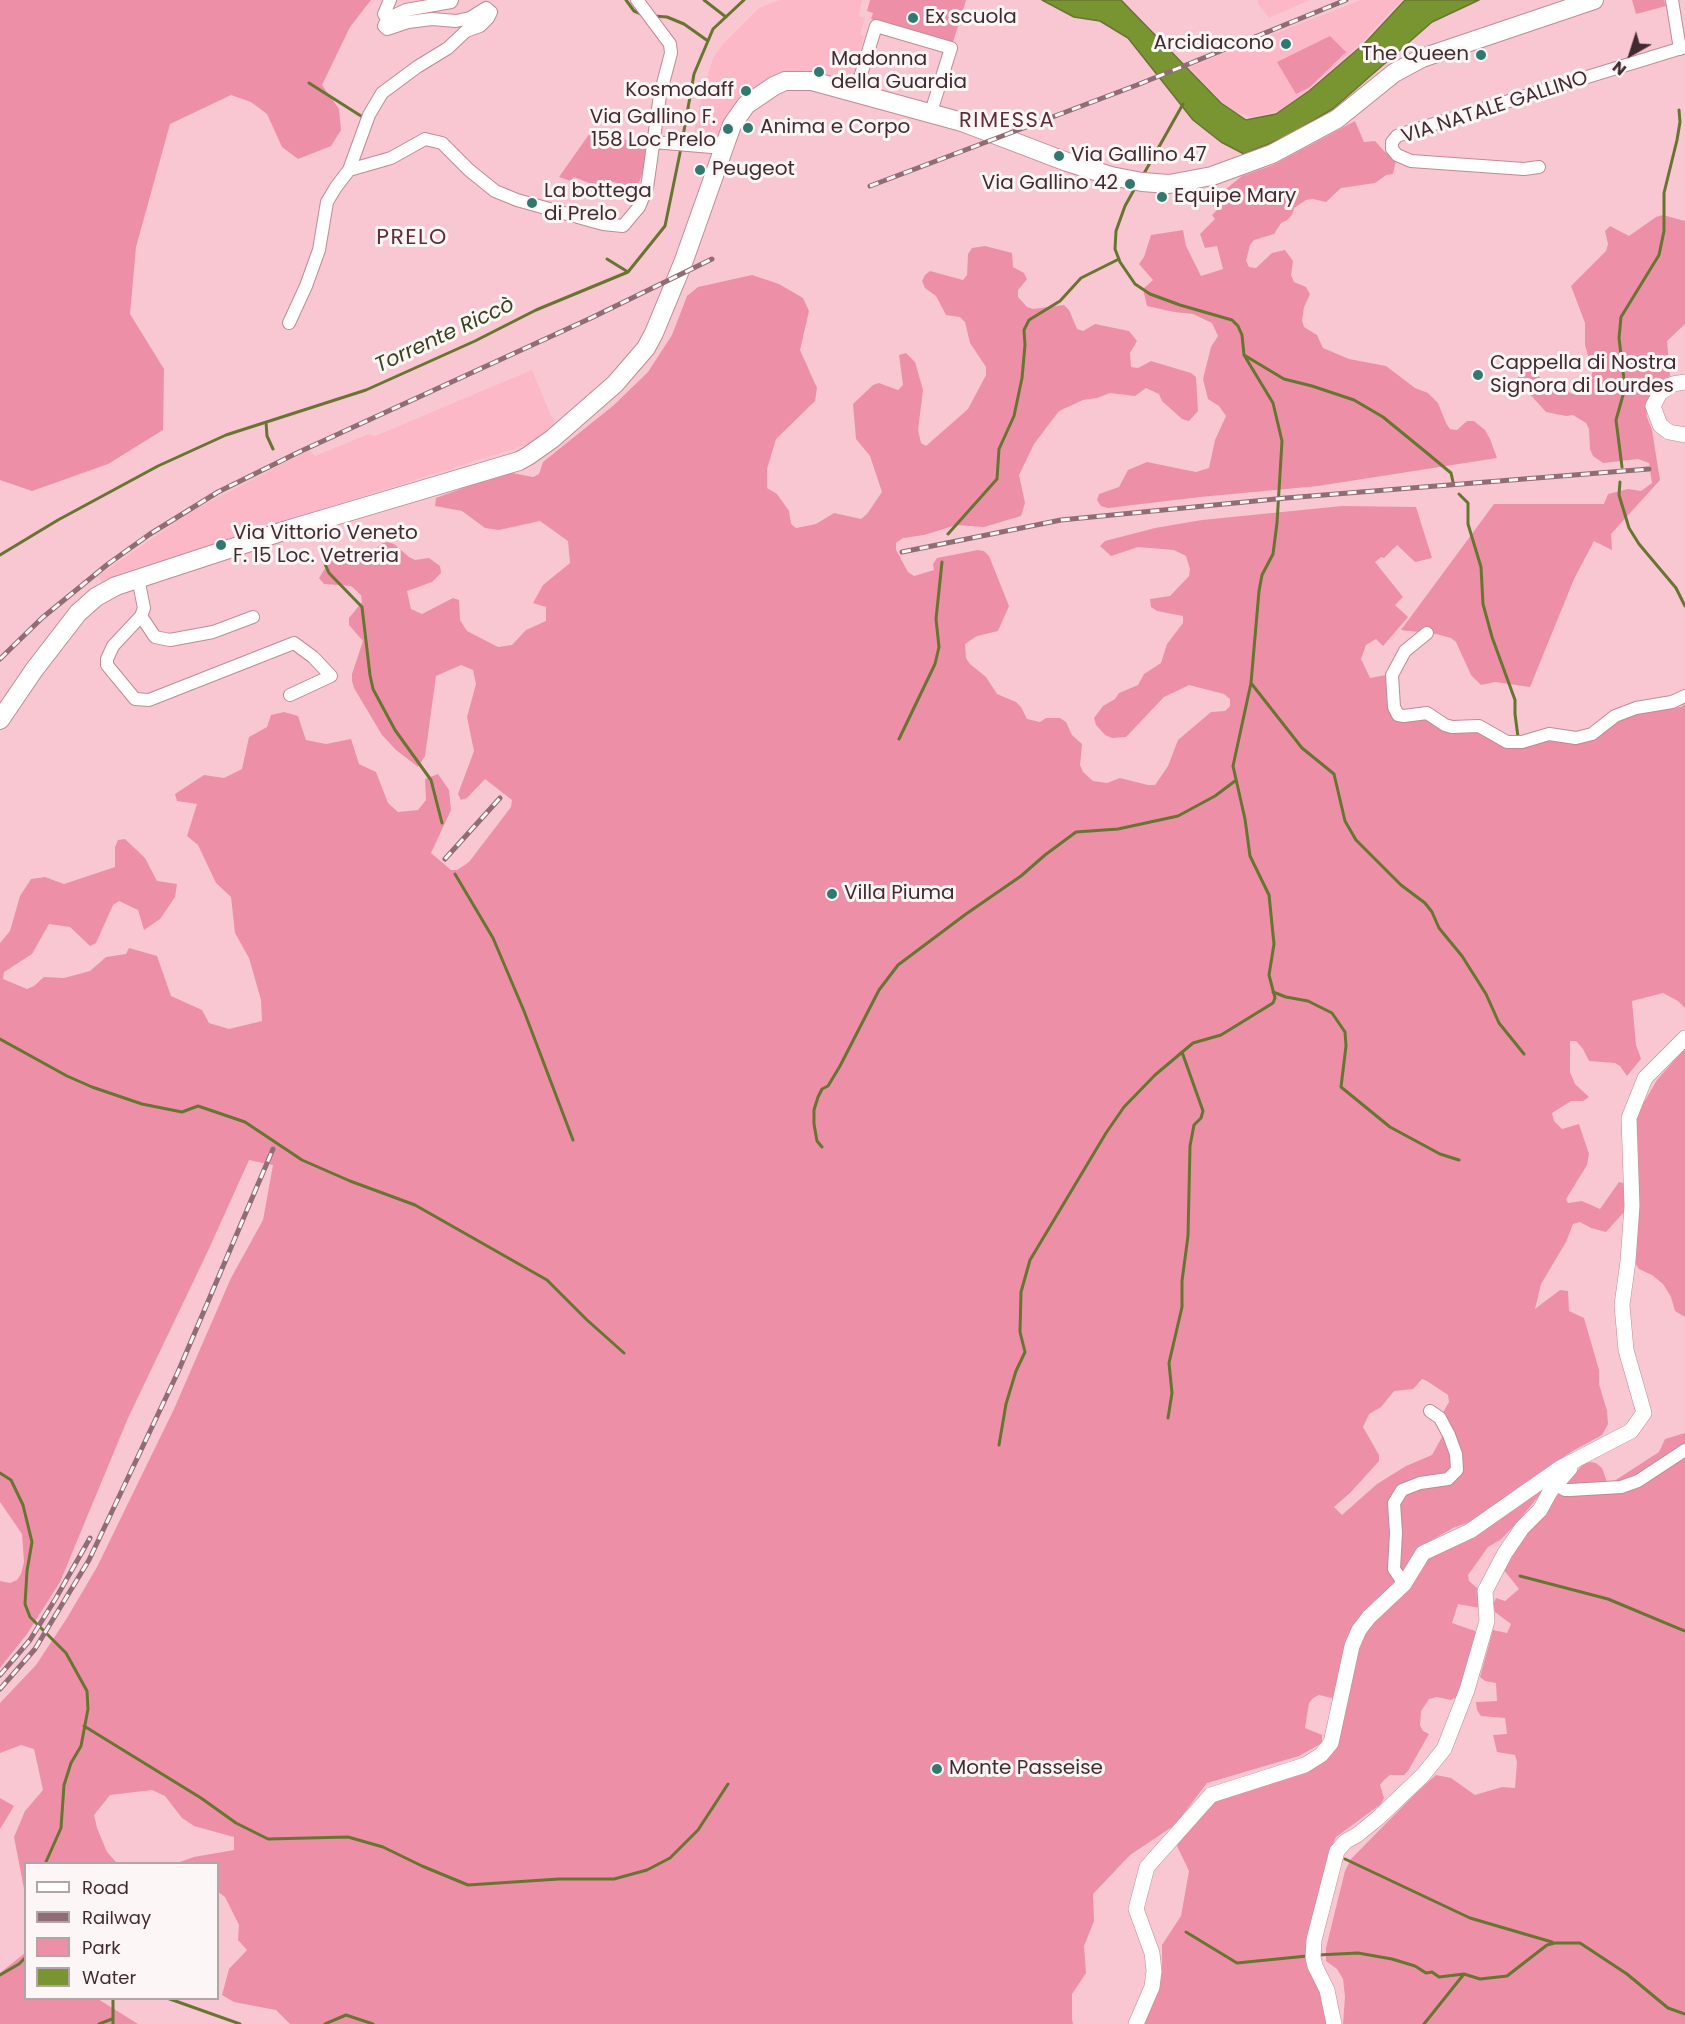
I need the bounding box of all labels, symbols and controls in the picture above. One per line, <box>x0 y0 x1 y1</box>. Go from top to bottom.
place label: Ex scuola <box>925 6 1017 30</box>
marker: Ex scuola <box>906 11 920 25</box>
north arrow <box>1601 24 1661 84</box>
place label: Arcidiacono <box>1154 32 1274 56</box>
marker: Arcidiacono <box>1279 37 1293 51</box>
place label: The Queen <box>1361 43 1469 67</box>
place label: Madonna della Guardia <box>831 48 967 95</box>
marker: The Queen <box>1474 48 1488 62</box>
text: N <box>1607 56 1631 81</box>
marker: Madonna della Guardia <box>812 65 826 79</box>
street label: VIA NATALE GALLINO <box>1399 67 1591 149</box>
place label: Kosmodaff <box>625 79 734 103</box>
marker: Kosmodaff <box>739 84 753 98</box>
place label: Via Gallino F. 158 Loc Prelo <box>590 106 716 153</box>
district label: RIMESSA <box>959 109 1055 135</box>
place label: Anima e Corpo <box>760 116 910 140</box>
marker: Anima e Corpo <box>741 121 755 135</box>
marker: Via Gallino F. 158 Loc Prelo <box>721 122 735 136</box>
place label: Via Gallino 47 <box>1071 144 1207 168</box>
marker: Via Gallino 47 <box>1052 149 1066 163</box>
place label: Peugeot <box>712 158 795 182</box>
marker: Peugeot <box>693 163 707 177</box>
place label: Via Gallino 42 <box>982 172 1118 196</box>
marker: Via Gallino 42 <box>1123 177 1137 191</box>
place label: La bottega di Prelo <box>544 180 652 227</box>
place label: Equipe Mary <box>1174 185 1296 209</box>
marker: Equipe Mary <box>1155 190 1169 204</box>
marker: La bottega di Prelo <box>525 196 539 210</box>
district label: PRELO <box>376 225 448 251</box>
water label: Torrente Riccò <box>371 293 519 379</box>
place label: Cappella di Nostra Signora di Lourdes <box>1490 352 1676 399</box>
marker: Cappella di Nostra Signora di Lourdes <box>1471 368 1485 382</box>
place label: Via Vittorio Veneto F. 15 Loc. Vetreria <box>233 522 418 569</box>
marker: Via Vittorio Veneto F. 15 Loc. Vetreria <box>214 538 228 552</box>
place label: Villa Piuma <box>844 882 955 906</box>
marker: Villa Piuma <box>825 887 839 901</box>
place label: Monte Passeise <box>949 1757 1103 1781</box>
marker: Monte Passeise <box>930 1762 944 1776</box>
legend <box>24 1862 219 2000</box>
text: Road <box>82 1875 129 1900</box>
text: Railway <box>82 1905 151 1930</box>
text: Park <box>82 1935 121 1960</box>
text: Water <box>82 1965 136 1990</box>

